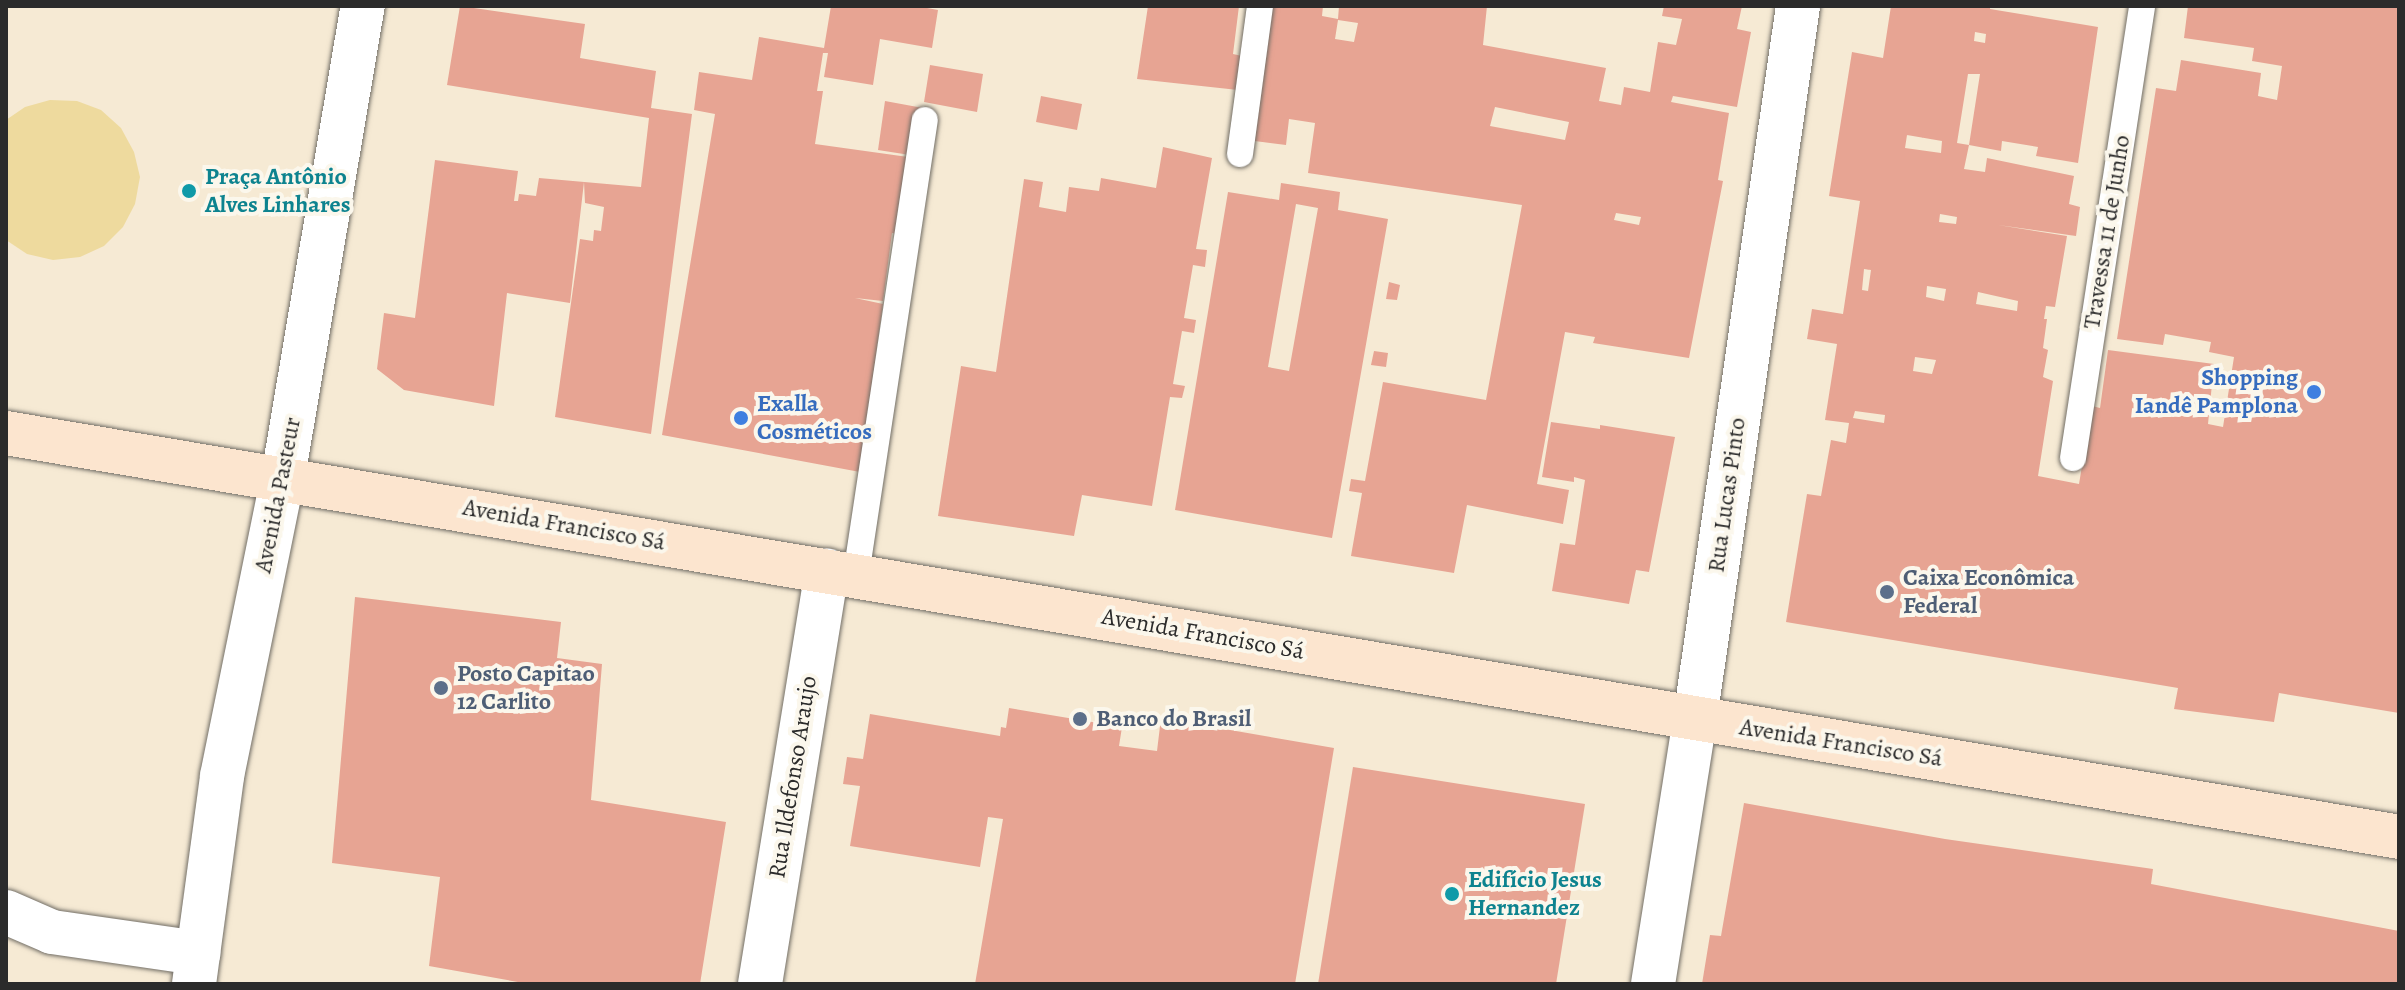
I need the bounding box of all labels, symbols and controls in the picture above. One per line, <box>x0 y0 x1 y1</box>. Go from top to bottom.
street label: Travessa 11 de Junho <box>2077 133 2137 331</box>
place label: Praça Antônio Alves Linhares <box>205 163 350 219</box>
marker: Praça Antônio Alves Linhares <box>180 182 198 200</box>
place label: Shopping Iandê Pamplona <box>2135 364 2298 420</box>
marker: Shopping Iandê Pamplona <box>2305 383 2323 401</box>
place label: Exalla Cosméticos <box>757 390 872 446</box>
marker: Exalla Cosméticos <box>732 409 750 427</box>
street label: Avenida Pasteur <box>249 415 307 575</box>
street label: Rua Lucas Pinto <box>1702 416 1752 574</box>
street label: Avenida Francisco Sá <box>461 493 667 557</box>
place label: Caixa Econômica Federal <box>1903 564 2074 620</box>
marker: Caixa Econômica Federal <box>1878 583 1896 601</box>
street label: Avenida Francisco Sá <box>1100 602 1306 666</box>
place label: Posto Capitao 12 Carlito <box>457 660 595 716</box>
street label: Rua Ildefonso Araujo <box>763 674 823 880</box>
marker: Posto Capitao 12 Carlito <box>432 679 450 697</box>
place label: Banco do Brasil <box>1096 705 1251 733</box>
marker: Banco do Brasil <box>1071 710 1089 728</box>
street label: Avenida Francisco Sá <box>1738 713 1944 773</box>
place label: Edifício Jesus Hernandez <box>1468 866 1602 922</box>
marker: Edifício Jesus Hernandez <box>1443 885 1461 903</box>

